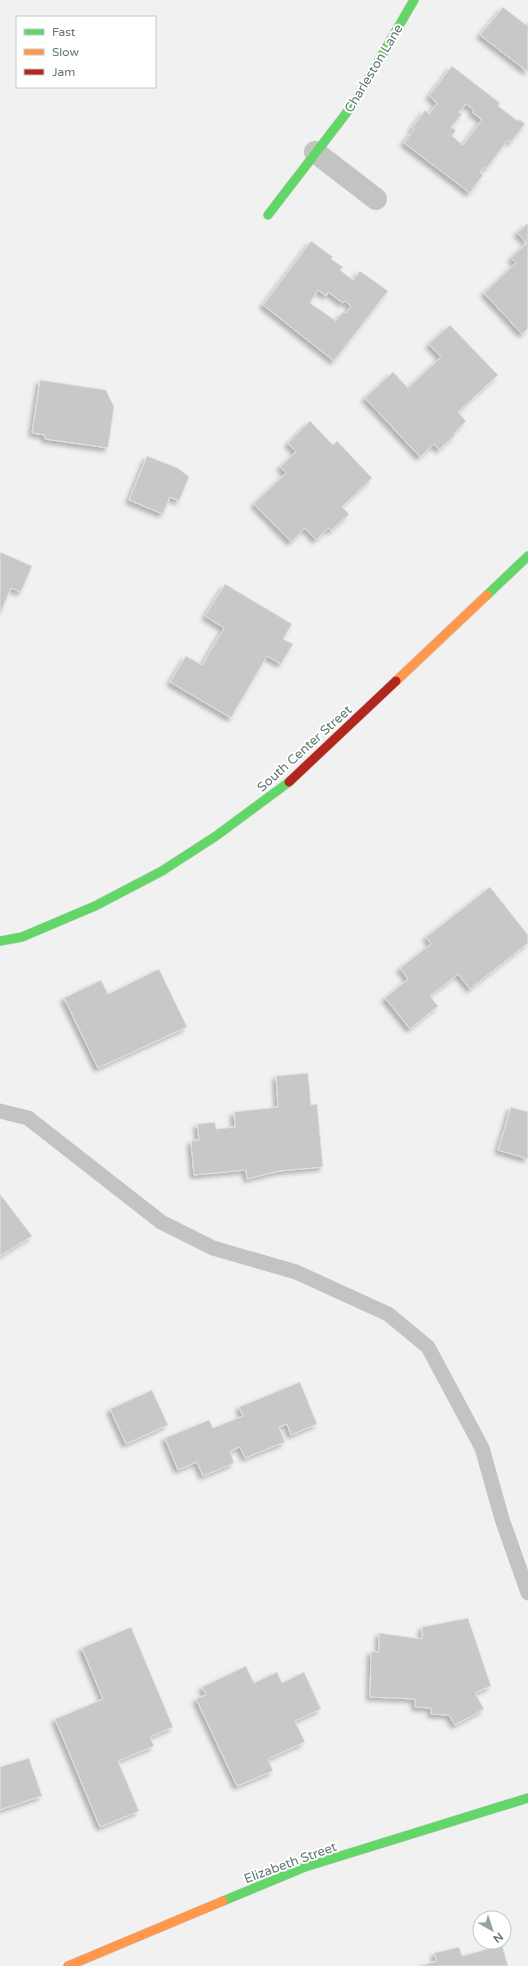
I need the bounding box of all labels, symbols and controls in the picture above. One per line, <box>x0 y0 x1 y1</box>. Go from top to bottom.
legend <box>16 16 156 88</box>
street label: Charleston Lane <box>341 21 407 116</box>
text: Fast <box>52 25 76 39</box>
text: Slow <box>52 45 79 59</box>
text: Jam <box>52 65 75 79</box>
street label: South Center Street <box>254 702 355 795</box>
street label: Elizabeth Street <box>242 1839 339 1887</box>
north arrow <box>472 1910 512 1950</box>
text: N <box>490 1930 506 1945</box>

